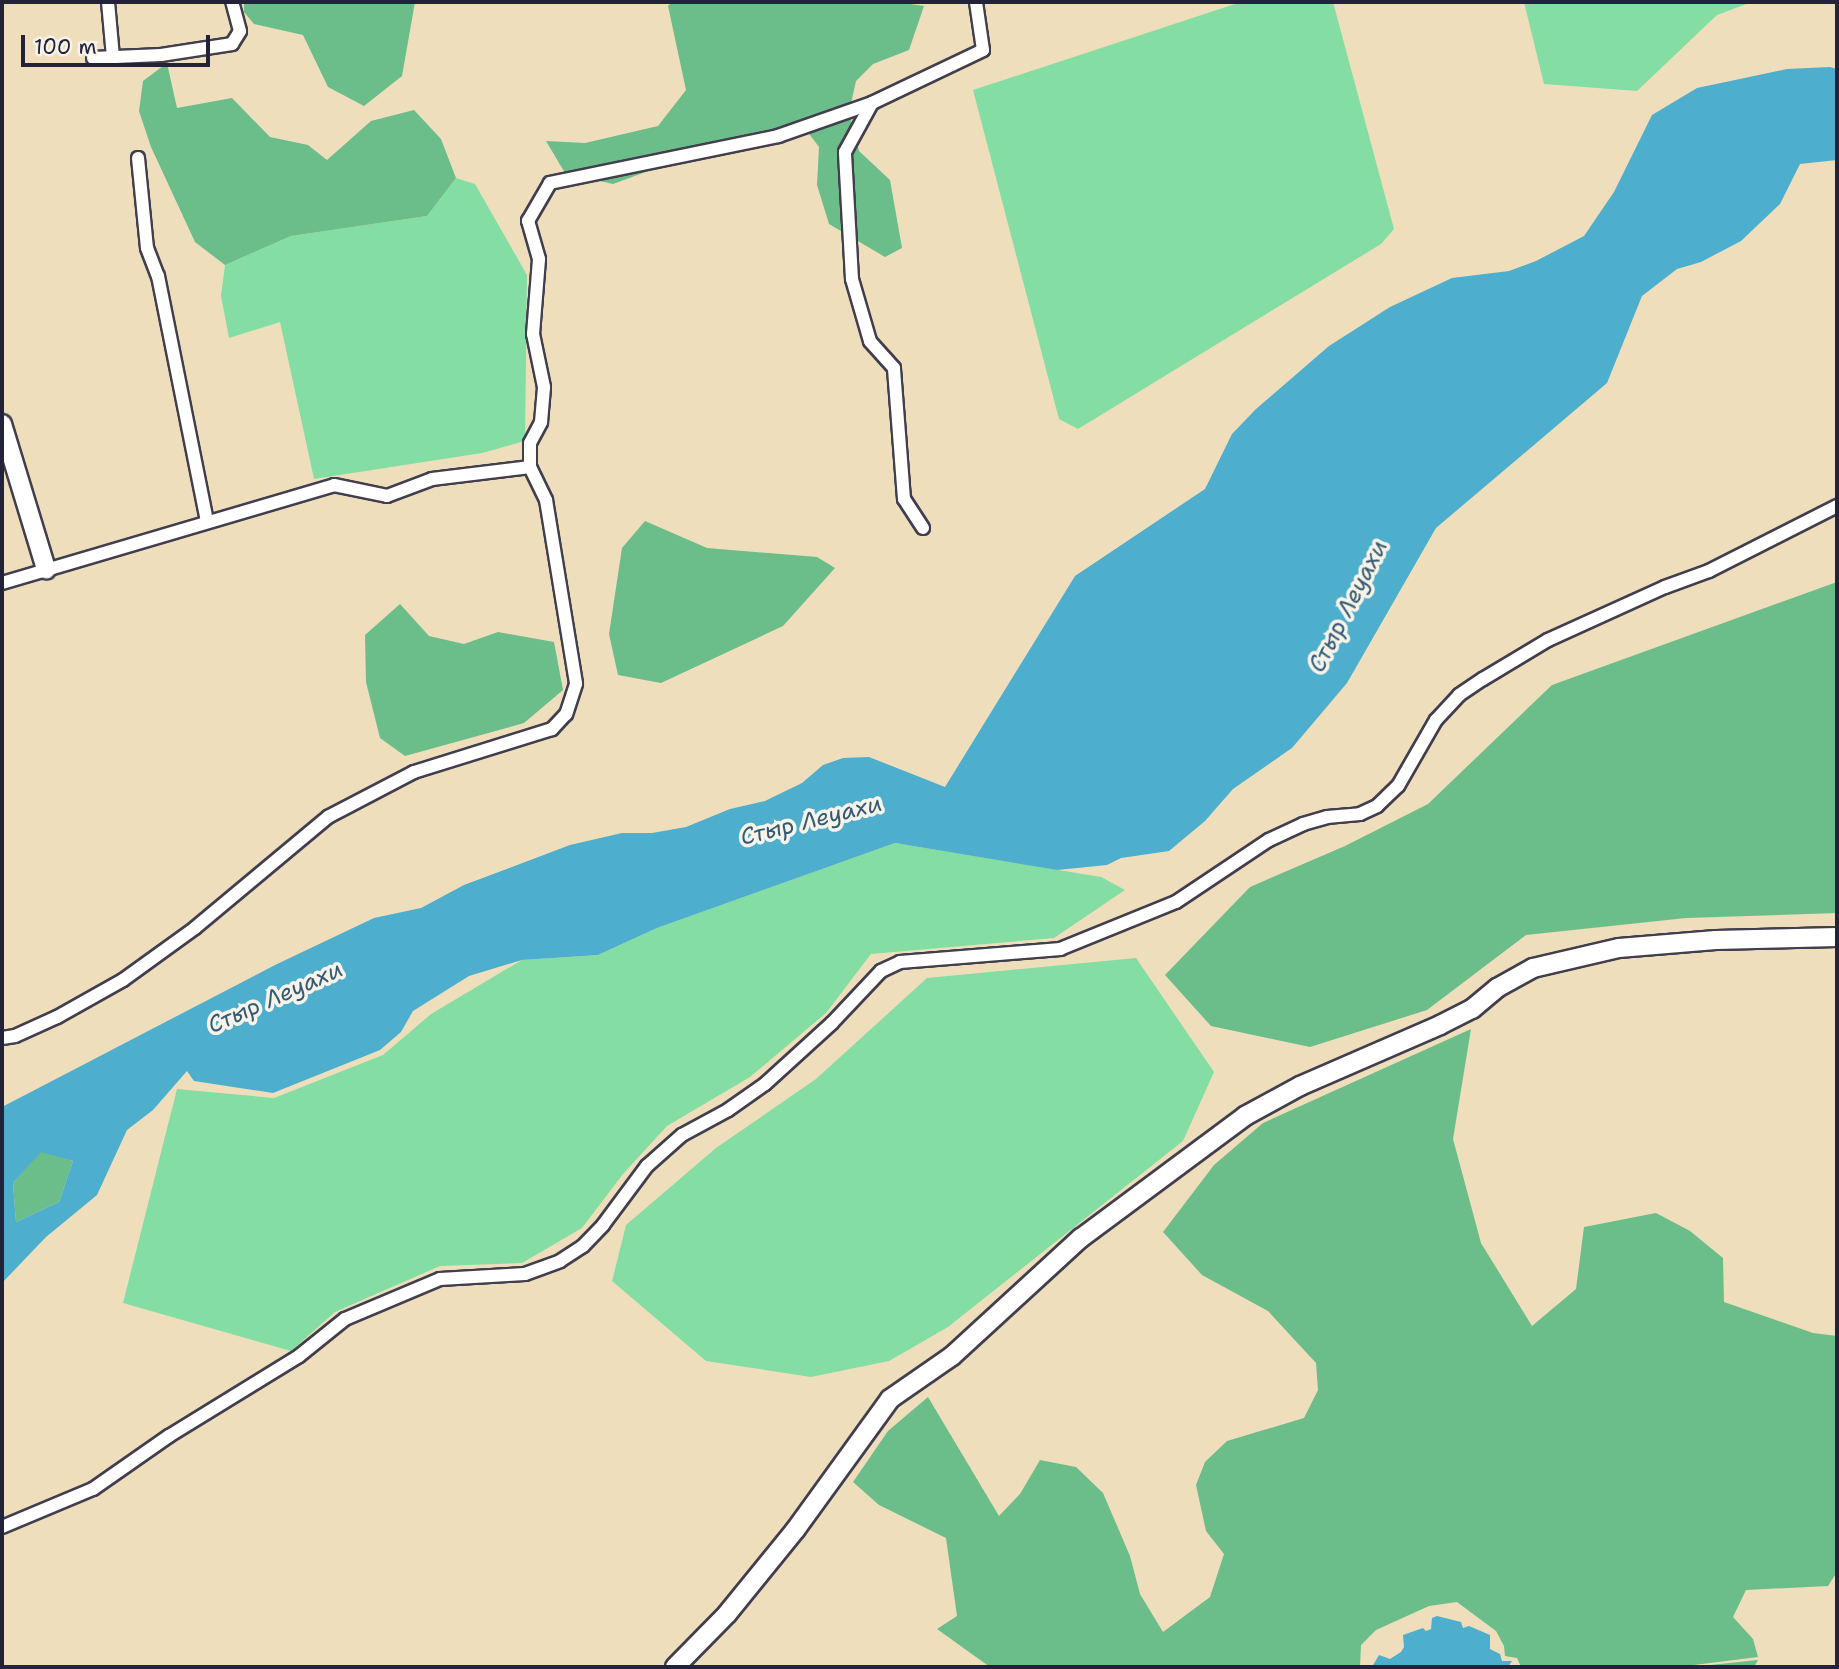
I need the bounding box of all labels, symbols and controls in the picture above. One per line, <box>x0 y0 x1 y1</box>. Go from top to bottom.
scale bar <box>24 21 214 65</box>
text: 100 m <box>34 33 97 61</box>
water label: Стыр Леуахи <box>1303 535 1393 677</box>
water label: Стыр Леуахи <box>737 789 885 851</box>
water label: Стыр Леуахи <box>203 955 347 1039</box>

